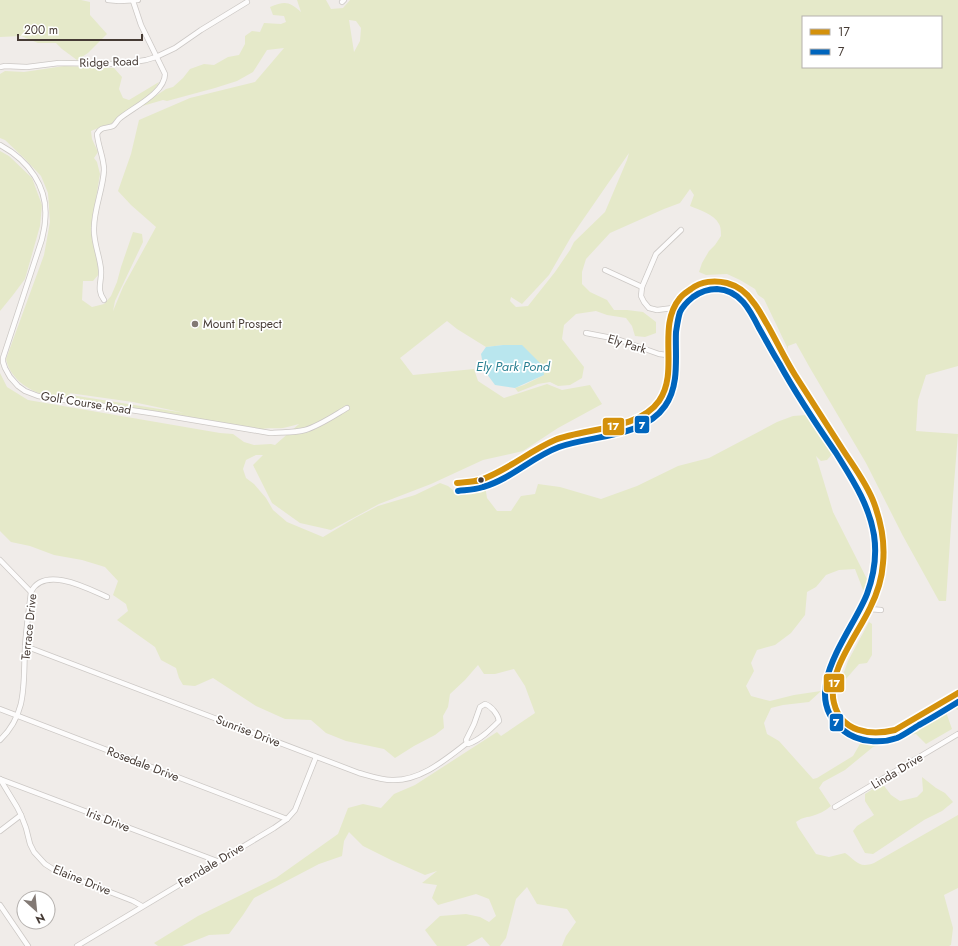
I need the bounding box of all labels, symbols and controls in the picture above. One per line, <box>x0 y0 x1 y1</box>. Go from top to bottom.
scale bar <box>18 16 142 42</box>
legend <box>802 16 942 68</box>
text: 200 m <box>24 21 58 39</box>
text: 17 <box>838 23 850 41</box>
text: 7 <box>838 43 845 61</box>
street label: Ridge Road <box>79 52 139 72</box>
place label: Mount Prospect <box>203 315 282 333</box>
marker: Mount Prospect <box>190 319 200 329</box>
street label: Ely Park <box>605 330 649 359</box>
water label: Ely Park Pond <box>476 357 551 376</box>
street label: Golf Course Road <box>39 387 133 419</box>
line badge: 7 <box>634 415 650 434</box>
line badge: 17 <box>602 417 625 436</box>
text: 7 <box>639 417 646 433</box>
text: 17 <box>607 418 619 434</box>
unlabelled marker <box>476 475 486 485</box>
street label: Terrace Drive <box>17 593 41 661</box>
line badge: 17 <box>823 673 845 693</box>
text: 17 <box>828 675 840 691</box>
street label: Sunrise Drive <box>213 710 283 752</box>
line badge: 7 <box>829 713 844 732</box>
text: 7 <box>833 714 840 730</box>
street label: Rosedale Drive <box>104 742 182 786</box>
street label: Linda Drive <box>868 748 926 794</box>
street label: Iris Drive <box>84 803 132 837</box>
street label: Ferndale Drive <box>175 838 247 892</box>
street label: Elaine Drive <box>50 860 114 900</box>
north arrow <box>16 890 56 930</box>
text: N <box>33 910 48 928</box>

